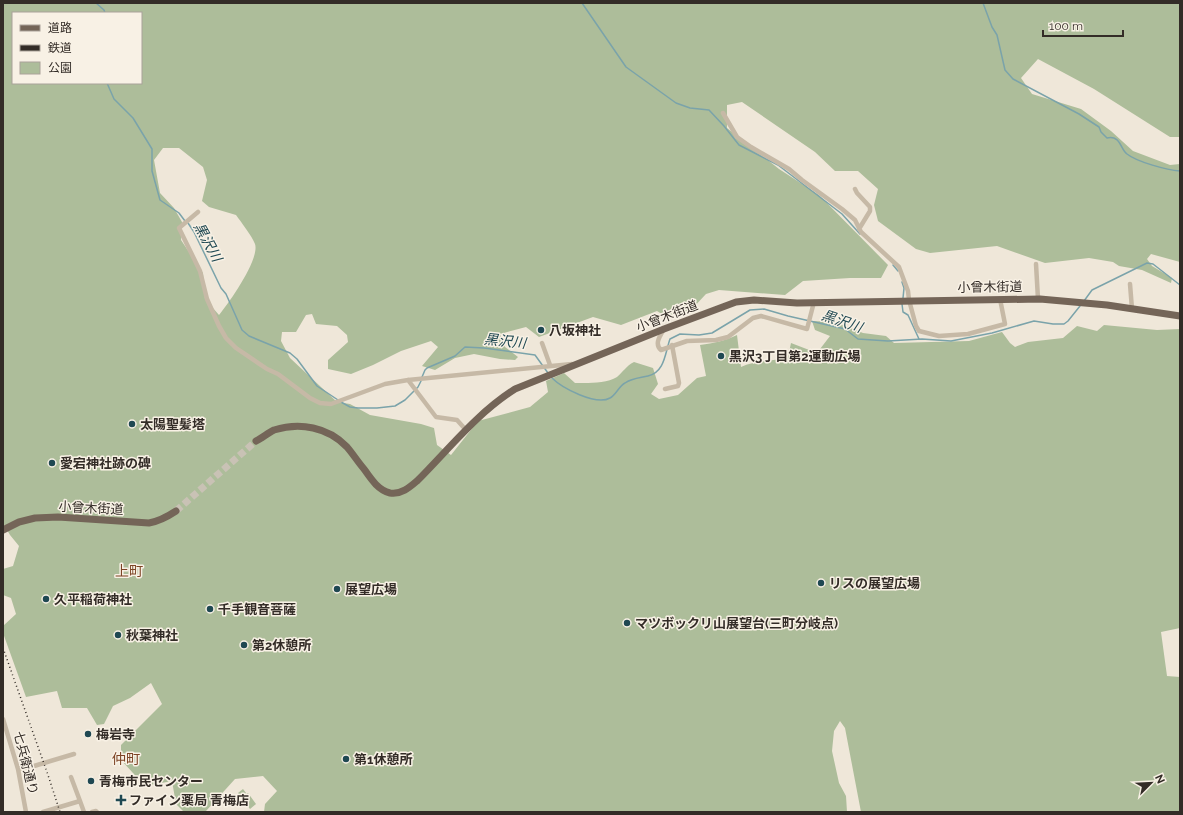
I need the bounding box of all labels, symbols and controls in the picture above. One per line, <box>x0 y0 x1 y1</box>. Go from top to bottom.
legend <box>12 12 142 84</box>
scale bar <box>1043 12 1123 38</box>
text: 100 m <box>1049 19 1083 33</box>
text: 道路 <box>48 21 72 35</box>
text: 鉄道 <box>48 41 72 55</box>
text: 公園 <box>48 61 72 75</box>
water label: 黒沢川 <box>191 220 226 266</box>
street label: 小曾木街道 <box>957 279 1023 295</box>
street label: 小曾木街道 <box>634 297 700 335</box>
water label: 黒沢川 <box>820 307 866 336</box>
place label: 八坂神社 <box>549 323 601 338</box>
marker: 八坂神社 <box>536 325 546 335</box>
water label: 黒沢川 <box>483 331 529 351</box>
place label: 黒沢3丁目第2運動広場 <box>729 349 861 364</box>
marker: 黒沢3丁目第2運動広場 <box>716 351 726 361</box>
place label: 太陽聖髪塔 <box>140 417 205 432</box>
marker: 太陽聖髪塔 <box>127 419 137 429</box>
place label: 愛宕神社跡の碑 <box>60 456 151 471</box>
marker: 愛宕神社跡の碑 <box>47 458 57 468</box>
street label: 小曾木街道 <box>58 499 124 517</box>
district label: 上町 <box>115 563 143 579</box>
place label: リスの展望広場 <box>829 576 920 591</box>
marker: リスの展望広場 <box>816 578 826 588</box>
place label: 展望広場 <box>345 582 397 597</box>
marker: 展望広場 <box>332 584 342 594</box>
place label: 久平稲荷神社 <box>54 592 132 607</box>
marker: 久平稲荷神社 <box>41 594 51 604</box>
place label: 千手観音菩薩 <box>218 602 296 617</box>
marker: 千手観音菩薩 <box>205 604 215 614</box>
place label: マツボックリ山展望台(三町分岐点) <box>635 616 838 631</box>
marker: マツボックリ山展望台(三町分岐点) <box>622 618 632 628</box>
place label: 秋葉神社 <box>126 628 178 643</box>
marker: 秋葉神社 <box>113 630 123 640</box>
place label: 第2休憩所 <box>252 638 311 653</box>
marker: 第2休憩所 <box>239 640 249 650</box>
place label: 梅岩寺 <box>96 727 135 742</box>
marker: 梅岩寺 <box>83 729 93 739</box>
street label: 七兵衛通り <box>11 730 41 796</box>
district label: 仲町 <box>112 751 140 767</box>
place label: 第1休憩所 <box>354 752 412 767</box>
marker: 第1休憩所 <box>341 754 351 764</box>
north arrow <box>1131 763 1171 803</box>
text: N <box>1152 773 1167 786</box>
place label: 青梅市民センター <box>99 774 203 789</box>
marker: 青梅市民センター <box>86 776 96 786</box>
place label: ファイン薬局 青梅店 <box>129 793 249 808</box>
marker: ファイン薬局 青梅店 <box>116 795 126 805</box>

